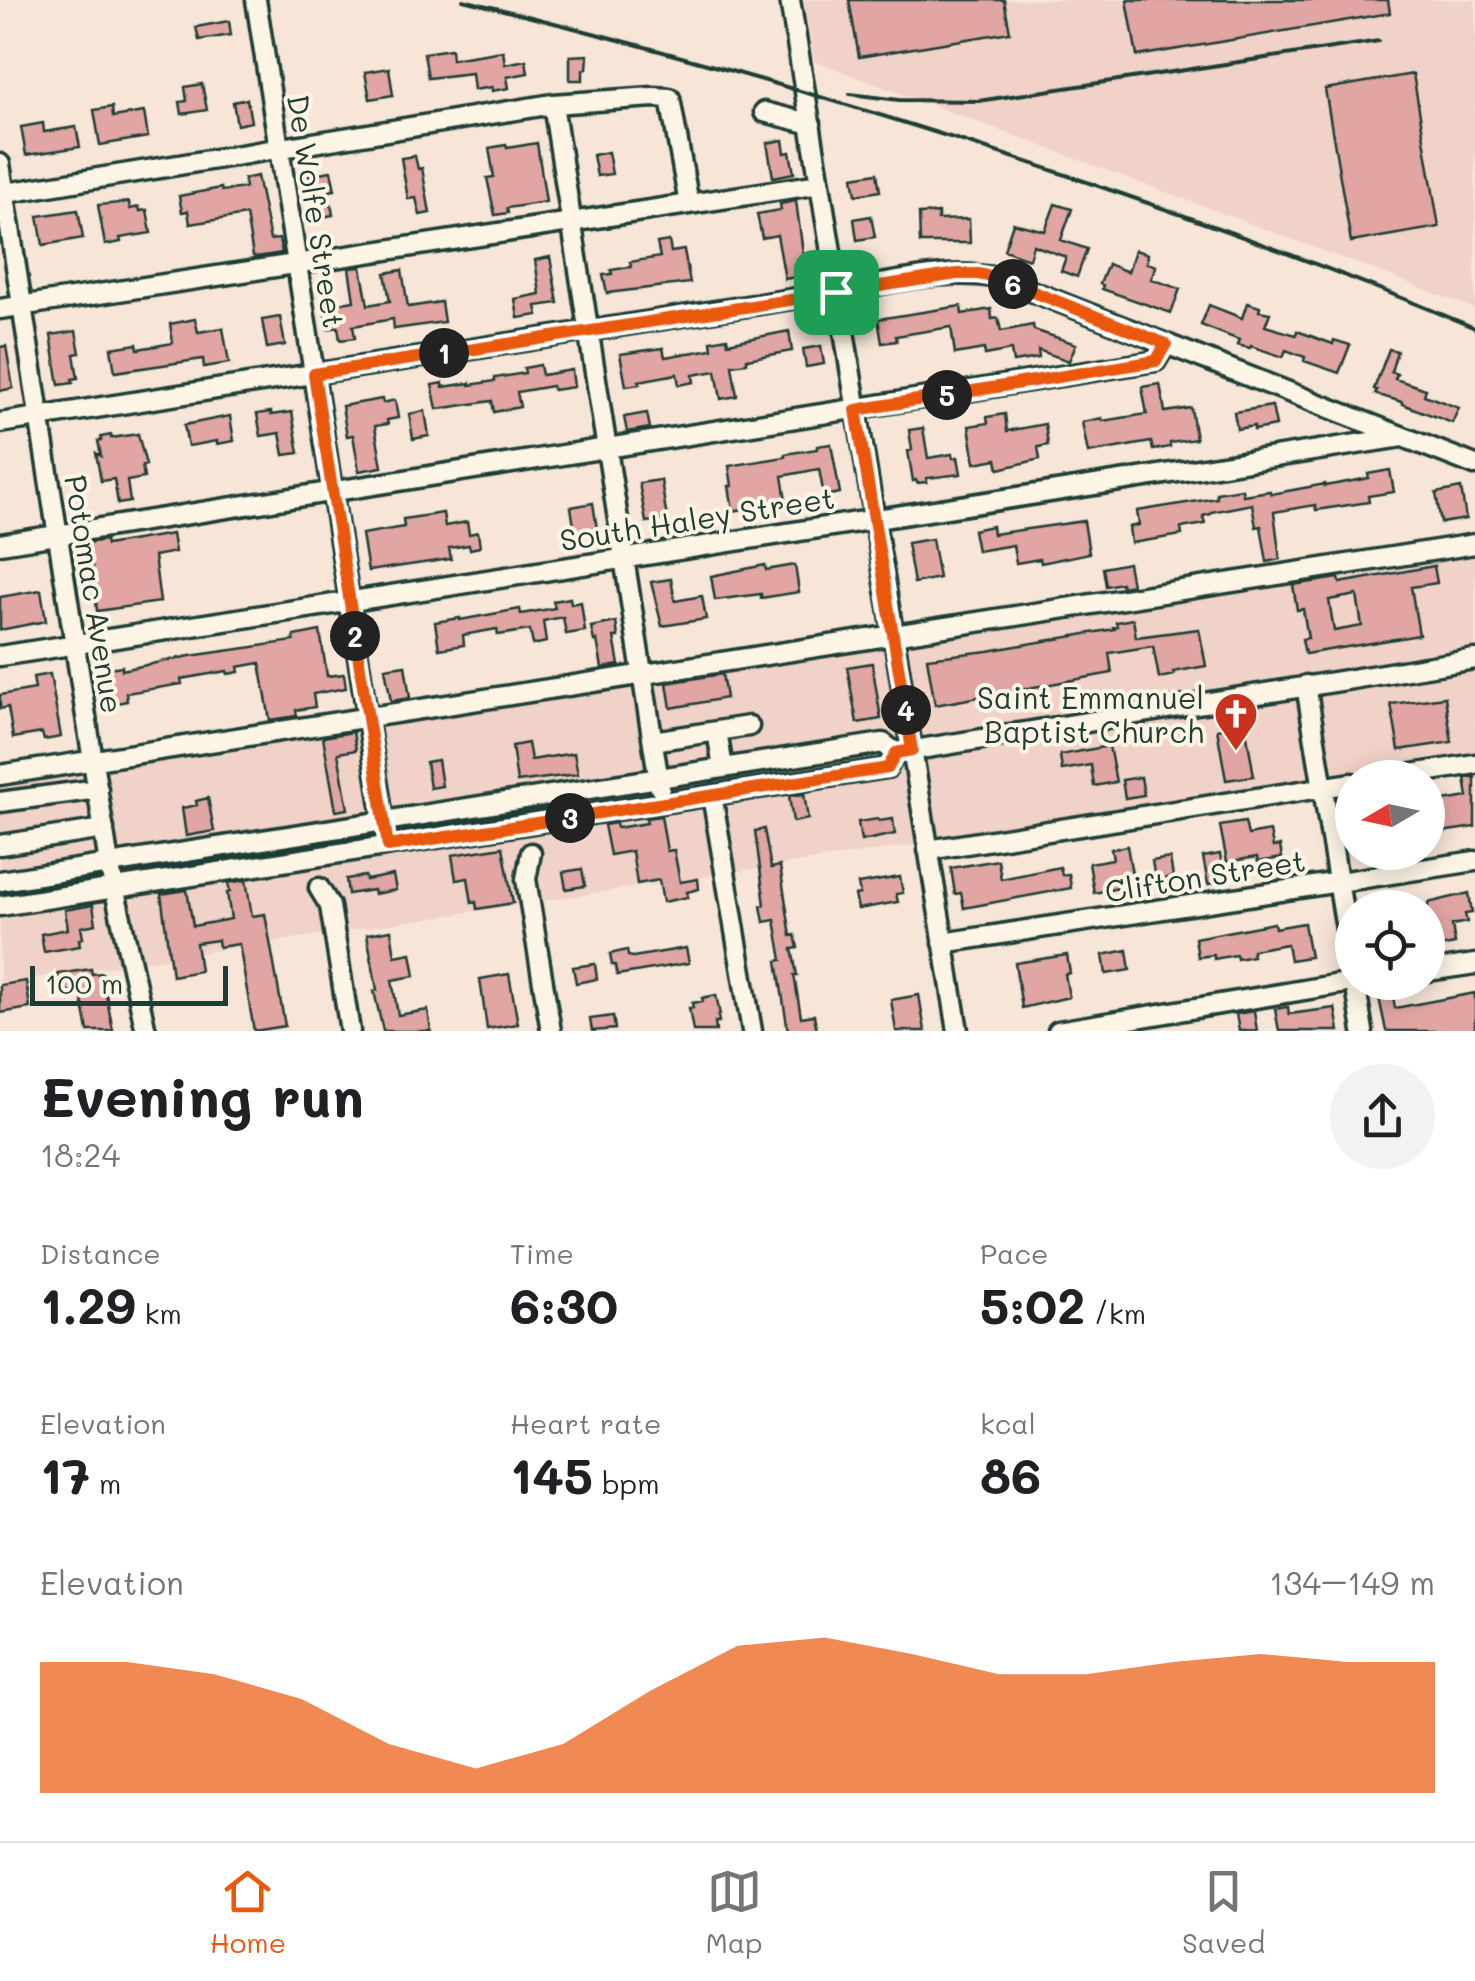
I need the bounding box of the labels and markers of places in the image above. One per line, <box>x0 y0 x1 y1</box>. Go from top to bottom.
pin <box>794 250 879 335</box>
pin: 6 <box>988 259 1038 309</box>
pin: 1 <box>419 328 469 378</box>
pin: 5 <box>922 370 972 420</box>
pin: 2 <box>330 611 380 661</box>
place label: Saint Emmanuel Baptist Church <box>977 677 1204 751</box>
pin: 4 <box>881 685 931 735</box>
church icon: Saint Emmanuel Baptist Church <box>1213 691 1259 752</box>
pin: 3 <box>545 793 595 843</box>

